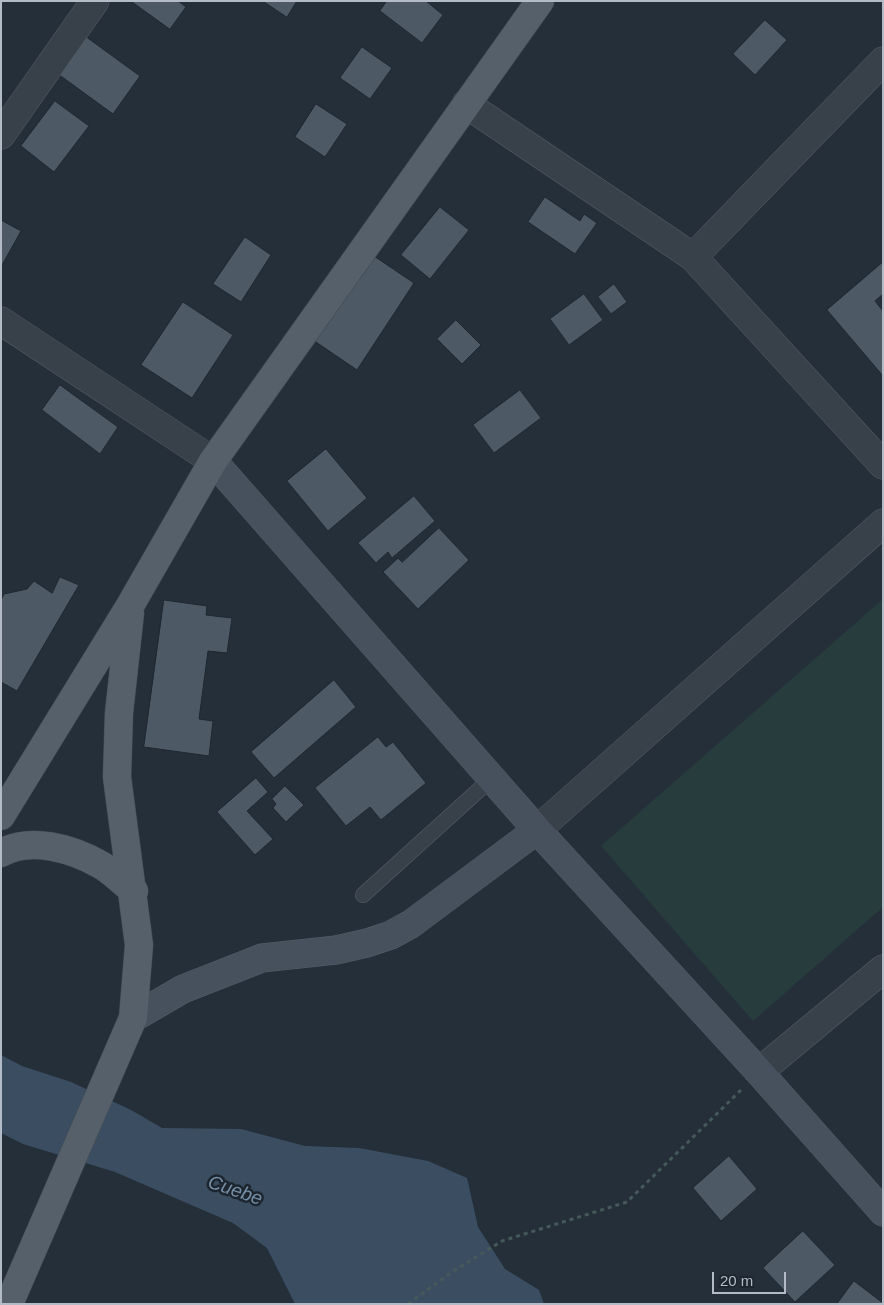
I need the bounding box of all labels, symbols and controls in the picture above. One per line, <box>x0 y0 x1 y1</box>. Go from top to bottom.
water label: Cuebe <box>205 1171 265 1211</box>
scale bar <box>714 1262 788 1294</box>
text: 20 m <box>720 1272 753 1289</box>

